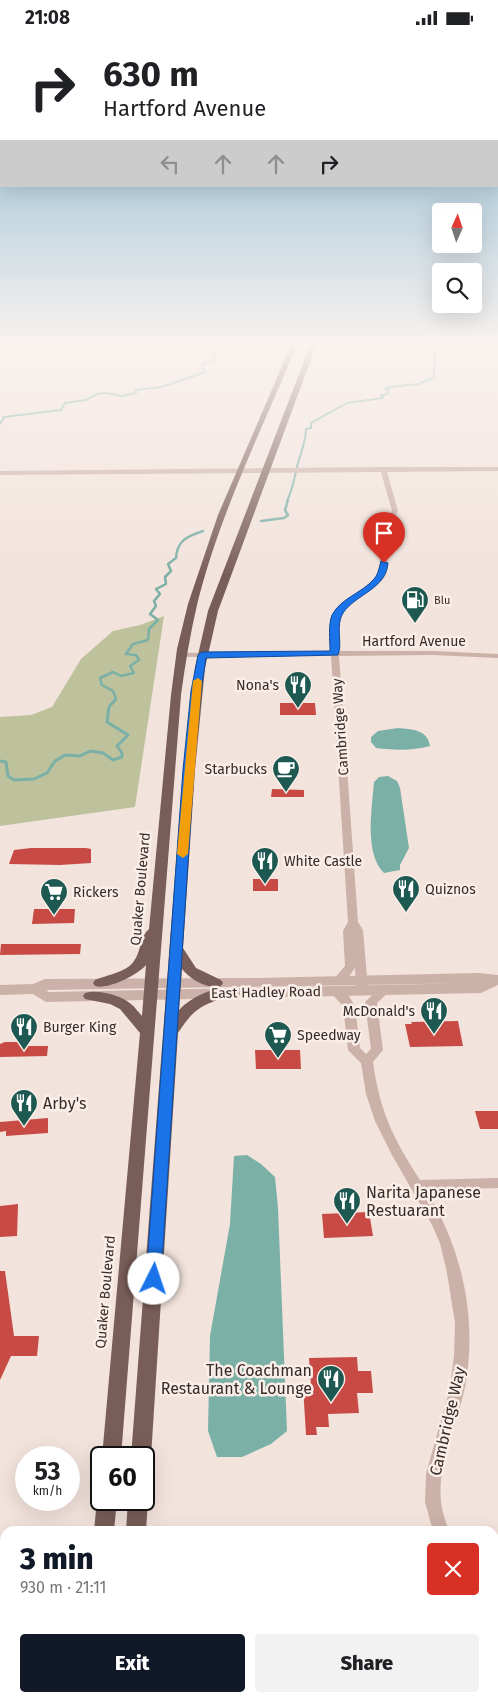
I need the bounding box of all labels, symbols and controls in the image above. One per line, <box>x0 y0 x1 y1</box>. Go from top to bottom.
text: 21:08 <box>25 6 70 29</box>
text: 630 m <box>103 53 199 95</box>
icon: right <box>20 55 85 120</box>
text: Hartford Avenue <box>103 95 266 122</box>
icon: left <box>156 150 184 178</box>
icon: ahead <box>209 150 237 178</box>
icon: ahead <box>262 150 290 178</box>
icon: right <box>315 150 343 178</box>
north arrow <box>432 203 482 253</box>
map controls <box>432 203 482 313</box>
button: search <box>432 263 482 313</box>
pin <box>363 512 405 563</box>
icon: arrive <box>370 519 398 547</box>
fuel station icon: Blu <box>400 585 430 624</box>
place label: Blu <box>434 594 450 607</box>
street label: Hartford Avenue <box>362 633 466 650</box>
restaurant icon: Nona's <box>283 670 313 709</box>
place label: Nona's <box>236 677 279 694</box>
street label: Cambridge Way <box>329 678 352 776</box>
cafe icon: Starbucks <box>271 754 301 793</box>
place label: Starbucks <box>205 761 267 778</box>
street label: Quaker Boulevard <box>127 832 154 946</box>
restaurant icon: White Castle <box>250 846 280 885</box>
place label: White Castle <box>284 853 362 870</box>
restaurant icon: Quiznos <box>391 874 421 913</box>
supermarket icon: Rickers <box>39 877 69 916</box>
place label: Quiznos <box>425 881 476 898</box>
place label: Rickers <box>73 884 119 901</box>
street label: East Hadley Road <box>211 983 321 1002</box>
restaurant icon: McDonald's <box>419 996 449 1035</box>
place label: McDonald's <box>343 1003 415 1020</box>
restaurant icon: Burger King <box>9 1012 39 1051</box>
place label: Burger King <box>43 1019 117 1036</box>
supermarket icon: Speedway <box>263 1020 293 1059</box>
place label: Speedway <box>297 1027 361 1044</box>
restaurant icon: Arby's <box>9 1088 39 1127</box>
place label: Arby's <box>43 1094 86 1113</box>
place label: Narita Japanese Restuarant <box>366 1183 481 1220</box>
restaurant icon: Narita Japanese Restuarant <box>332 1186 362 1225</box>
street label: Quaker Boulevard <box>92 1235 119 1349</box>
position arrow <box>127 1252 179 1304</box>
place label: The Coachman Restaurant & Lounge <box>161 1361 312 1398</box>
restaurant icon: The Coachman Restaurant & Lounge <box>316 1364 346 1403</box>
street label: Cambridge Way <box>426 1365 469 1477</box>
speed limit sign: 60 <box>90 1446 155 1511</box>
text: 53 <box>34 1457 61 1487</box>
text: km/h <box>33 1484 62 1498</box>
text: 3 min <box>20 1541 94 1577</box>
button: close <box>427 1543 479 1595</box>
text: 930 m · 21:11 <box>20 1578 107 1597</box>
button: Exit <box>20 1634 245 1692</box>
button: Share <box>255 1634 479 1692</box>

